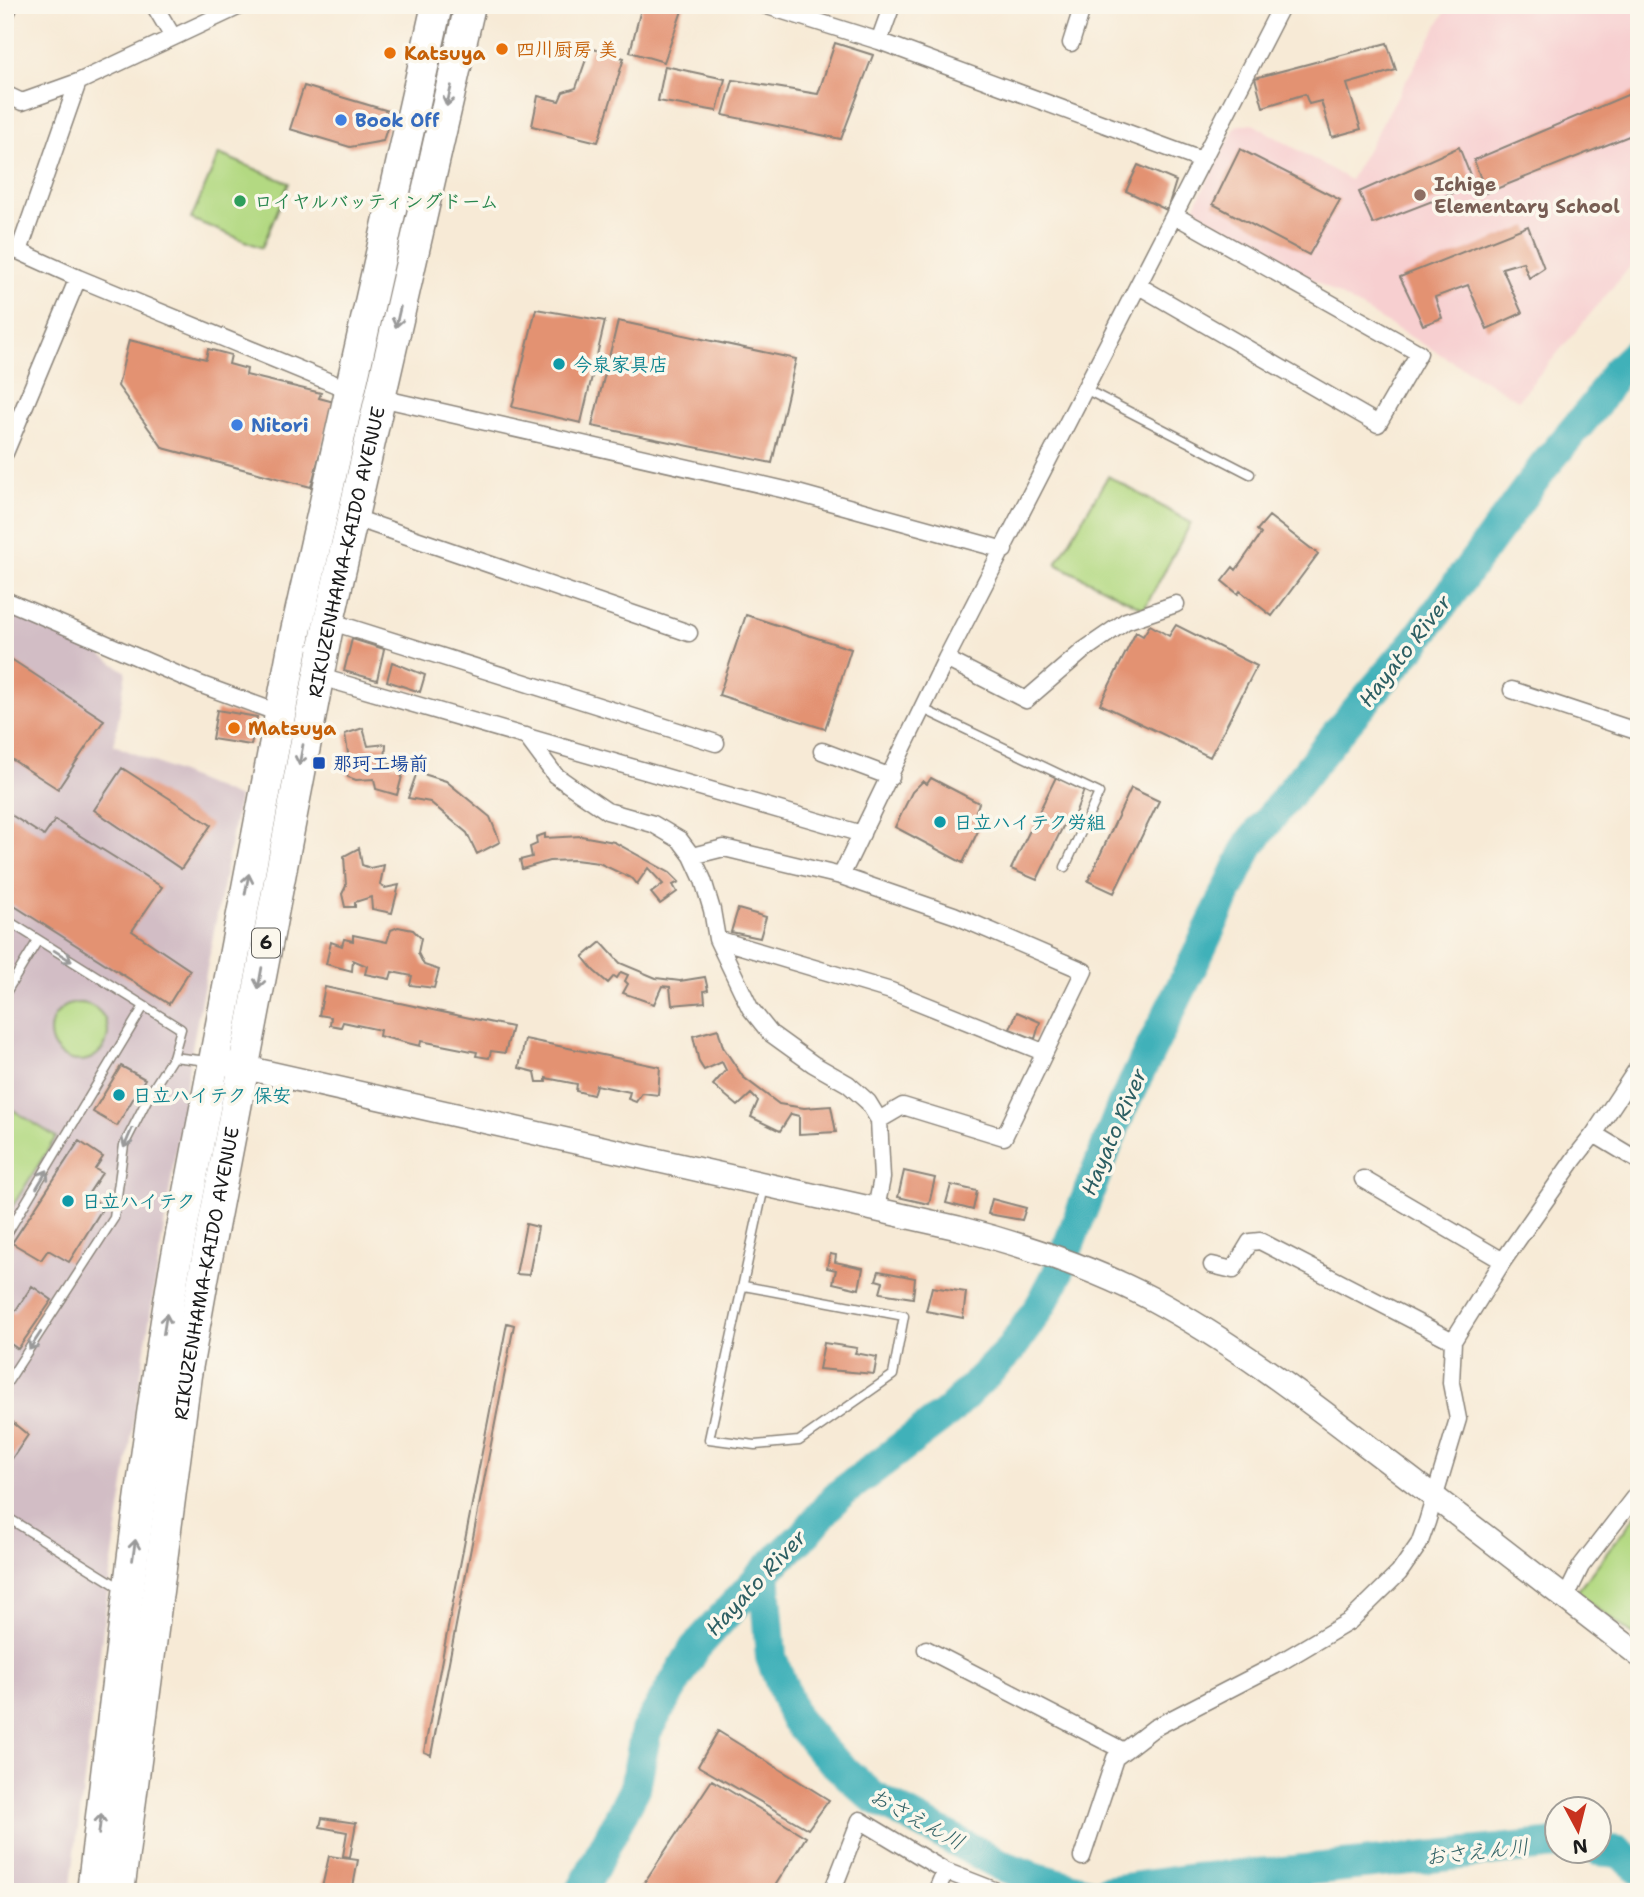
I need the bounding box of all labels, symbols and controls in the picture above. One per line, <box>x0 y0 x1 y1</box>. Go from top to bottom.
place label: 四川厨房 美 <box>516 37 618 62</box>
place label: Katsuya <box>404 41 485 66</box>
marker: 四川厨房 美 <box>494 41 510 57</box>
marker: Katsuya <box>382 45 398 61</box>
one-way arrow <box>442 84 455 107</box>
place label: Book Off <box>355 108 440 133</box>
marker: Book Off <box>333 112 349 128</box>
place label: Ichige Elementary School <box>1434 172 1620 219</box>
marker: Ichige Elementary School <box>1412 187 1428 203</box>
place label: ロイヤルバッティングドーム <box>254 189 499 214</box>
marker: ロイヤルバッティングドーム <box>232 193 248 209</box>
one-way arrow <box>390 305 404 328</box>
place label: 今泉家具店 <box>573 352 668 377</box>
marker: 今泉家具店 <box>551 356 567 372</box>
street label: RIKUZENHAMA-KAIDO AVENUE <box>303 404 391 700</box>
place label: Nitori <box>251 413 309 438</box>
marker: Nitori <box>229 417 245 433</box>
water label: Hayato River <box>1352 588 1458 713</box>
place label: Matsuya <box>248 716 336 741</box>
marker: Matsuya <box>226 720 242 736</box>
one-way arrow <box>294 743 308 766</box>
place label: 那珂工場前 <box>333 751 428 776</box>
marker: 那珂工場前 <box>311 755 327 771</box>
place label: 日立ハイテク労組 <box>954 810 1106 835</box>
marker: 日立ハイテク労組 <box>932 814 948 830</box>
one-way arrow <box>241 873 254 896</box>
road number: 6 <box>252 928 280 958</box>
one-way arrow <box>53 948 72 963</box>
one-way arrow <box>252 966 266 989</box>
water label: Hayato River <box>1075 1063 1154 1200</box>
place label: 日立ハイテク 保安 <box>133 1083 291 1108</box>
marker: 日立ハイテク 保安 <box>111 1087 127 1103</box>
street label: RIKUZENHAMA-KAIDO AVENUE <box>168 1124 245 1421</box>
one-way arrow <box>121 1127 134 1148</box>
one-way arrow <box>35 1169 49 1189</box>
place label: 日立ハイテク <box>82 1189 196 1214</box>
marker: 日立ハイテク <box>60 1193 76 1209</box>
one-way arrow <box>159 1313 172 1336</box>
one-way arrow <box>27 1330 41 1350</box>
water label: Hayato River <box>700 1523 813 1642</box>
one-way arrow <box>127 1539 140 1561</box>
water label: おさえん川 <box>864 1781 970 1857</box>
north arrow <box>1542 1796 1612 1866</box>
one-way arrow <box>94 1813 107 1836</box>
water label: おさえん川 <box>1424 1833 1530 1871</box>
text: N <box>1571 1833 1589 1860</box>

